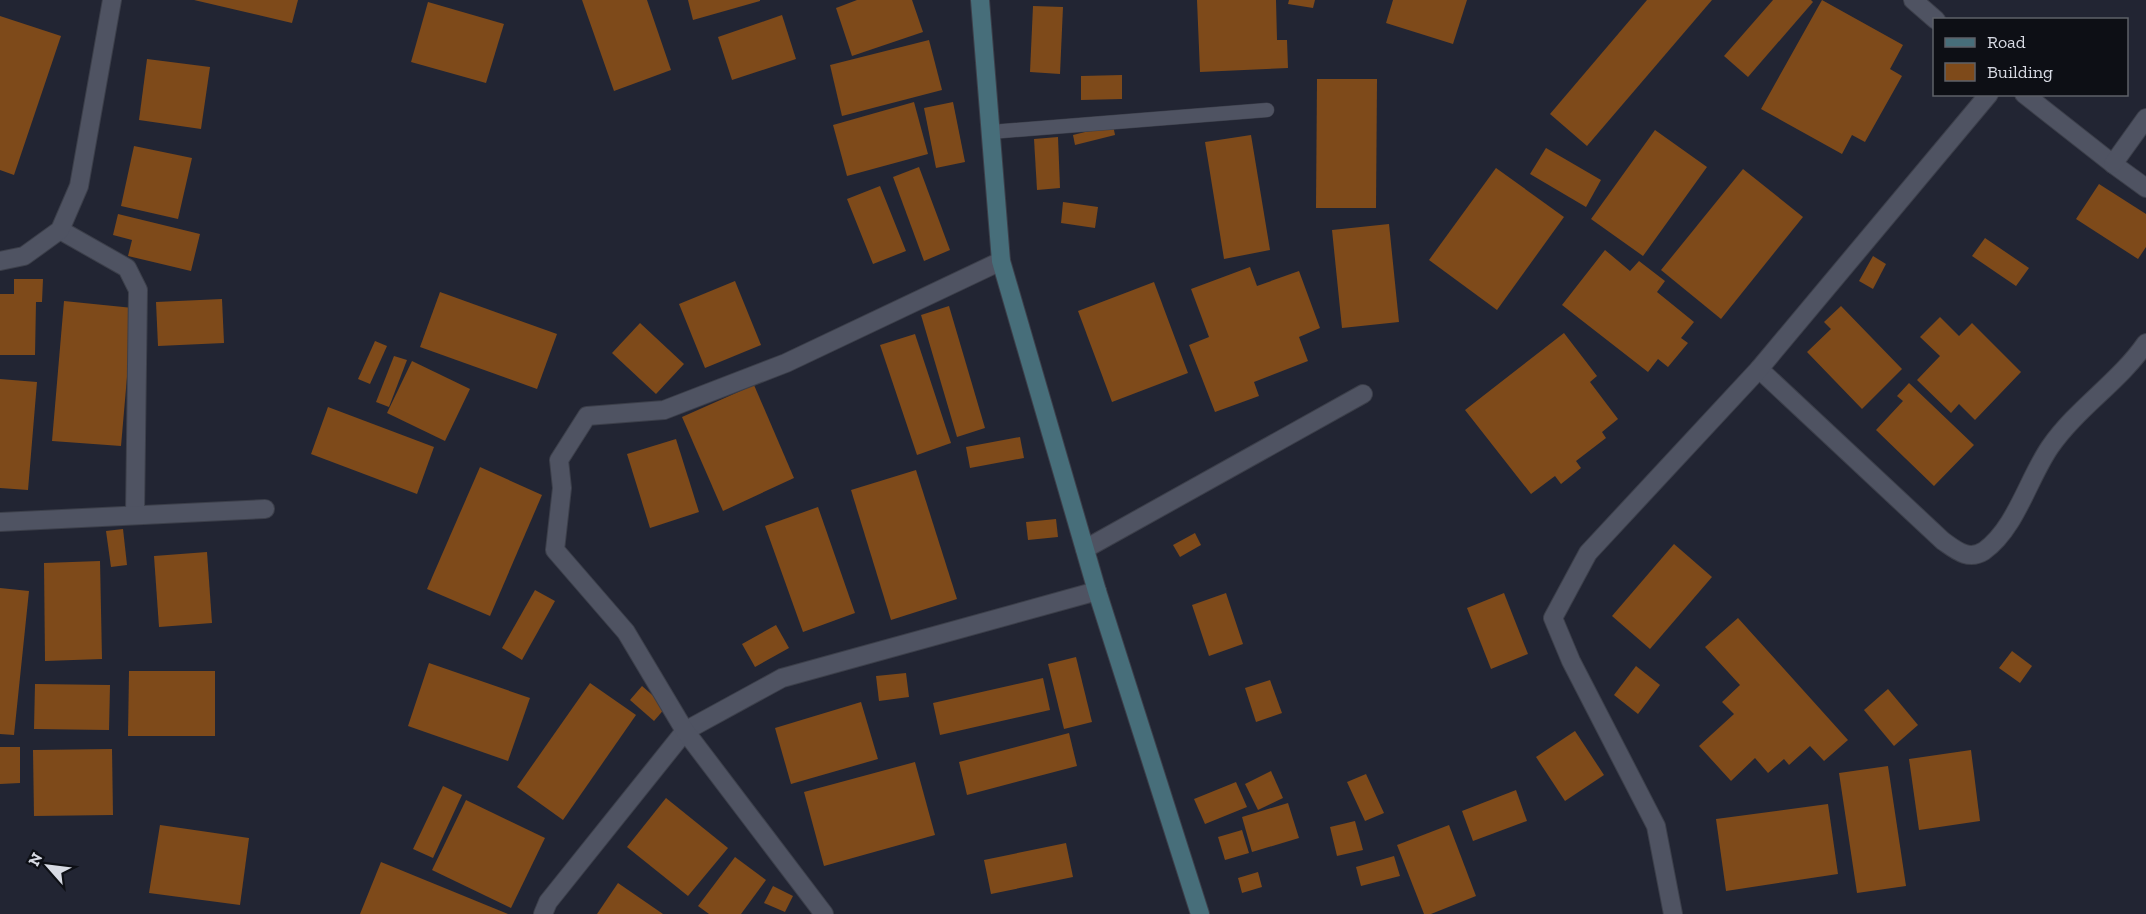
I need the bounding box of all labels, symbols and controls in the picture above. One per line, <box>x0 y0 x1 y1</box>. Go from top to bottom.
legend <box>1933 18 2128 96</box>
text: Road <box>1987 31 2026 53</box>
text: Building <box>1987 61 2053 83</box>
north arrow <box>18 836 78 896</box>
text: N <box>24 849 46 869</box>

